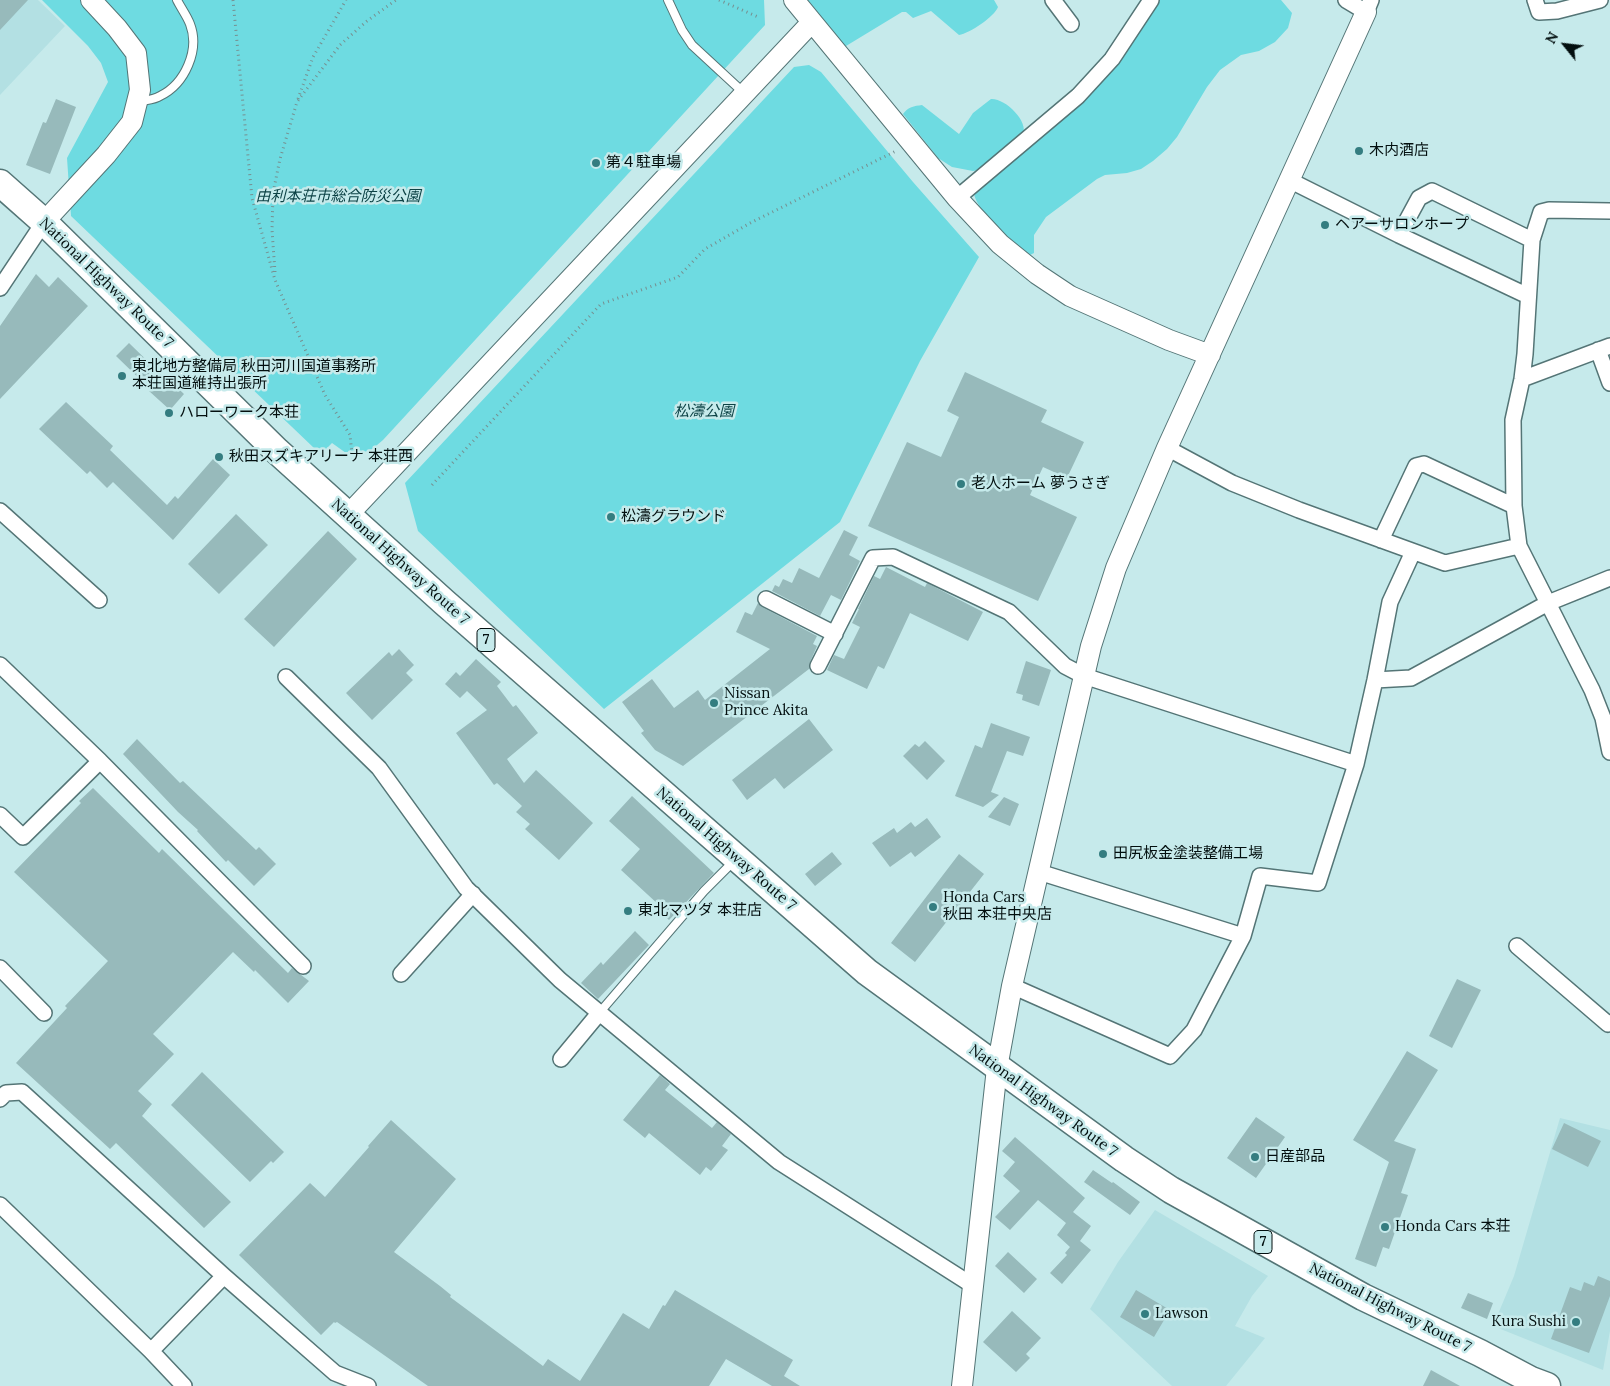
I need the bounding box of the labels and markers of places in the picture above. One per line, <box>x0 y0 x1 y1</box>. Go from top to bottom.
place label: 木内酒店 <box>1369 142 1429 160</box>
marker: 木内酒店 <box>1353 145 1365 157</box>
place label: 第４駐車場 <box>606 154 681 172</box>
marker: 第４駐車場 <box>590 157 602 169</box>
place label: ヘアーサロンホープ <box>1335 216 1469 234</box>
marker: ヘアーサロンホープ <box>1319 219 1331 231</box>
place label: 東北地方整備局 秋田河川国道事務所 本荘国道維持出張所 <box>132 358 376 393</box>
marker: 東北地方整備局 秋田河川国道事務所 本荘国道維持出張所 <box>116 370 128 382</box>
place label: ハローワーク本荘 <box>179 404 299 422</box>
marker: ハローワーク本荘 <box>163 407 175 419</box>
place label: 秋田スズキアリーナ 本荘西 <box>229 448 413 466</box>
marker: 秋田スズキアリーナ 本荘西 <box>213 451 225 463</box>
place label: 老人ホーム 夢うさぎ <box>971 475 1110 493</box>
marker: 老人ホーム 夢うさぎ <box>955 478 967 490</box>
place label: 松濤グラウンド <box>621 508 726 526</box>
marker: 松濤グラウンド <box>605 511 617 523</box>
place label: Nissan Prince Akita <box>724 685 808 720</box>
marker: Nissan Prince Akita <box>708 697 720 709</box>
place label: 田尻板金塗装整備工場 <box>1113 845 1263 863</box>
marker: 田尻板金塗装整備工場 <box>1097 848 1109 860</box>
place label: Honda Cars 秋田 本荘中央店 <box>943 889 1052 924</box>
marker: Honda Cars 秋田 本荘中央店 <box>927 901 939 913</box>
place label: 東北マツダ 本荘店 <box>638 902 762 920</box>
marker: 東北マツダ 本荘店 <box>622 905 634 917</box>
place label: 日産部品 <box>1265 1148 1325 1166</box>
marker: 日産部品 <box>1249 1151 1261 1163</box>
place label: Honda Cars 本荘 <box>1395 1218 1511 1236</box>
marker: Honda Cars 本荘 <box>1379 1221 1391 1233</box>
place label: Lawson <box>1155 1305 1208 1323</box>
marker: Lawson <box>1139 1308 1151 1320</box>
place label: Kura Sushi <box>1491 1313 1566 1331</box>
marker: Kura Sushi <box>1570 1316 1582 1328</box>

